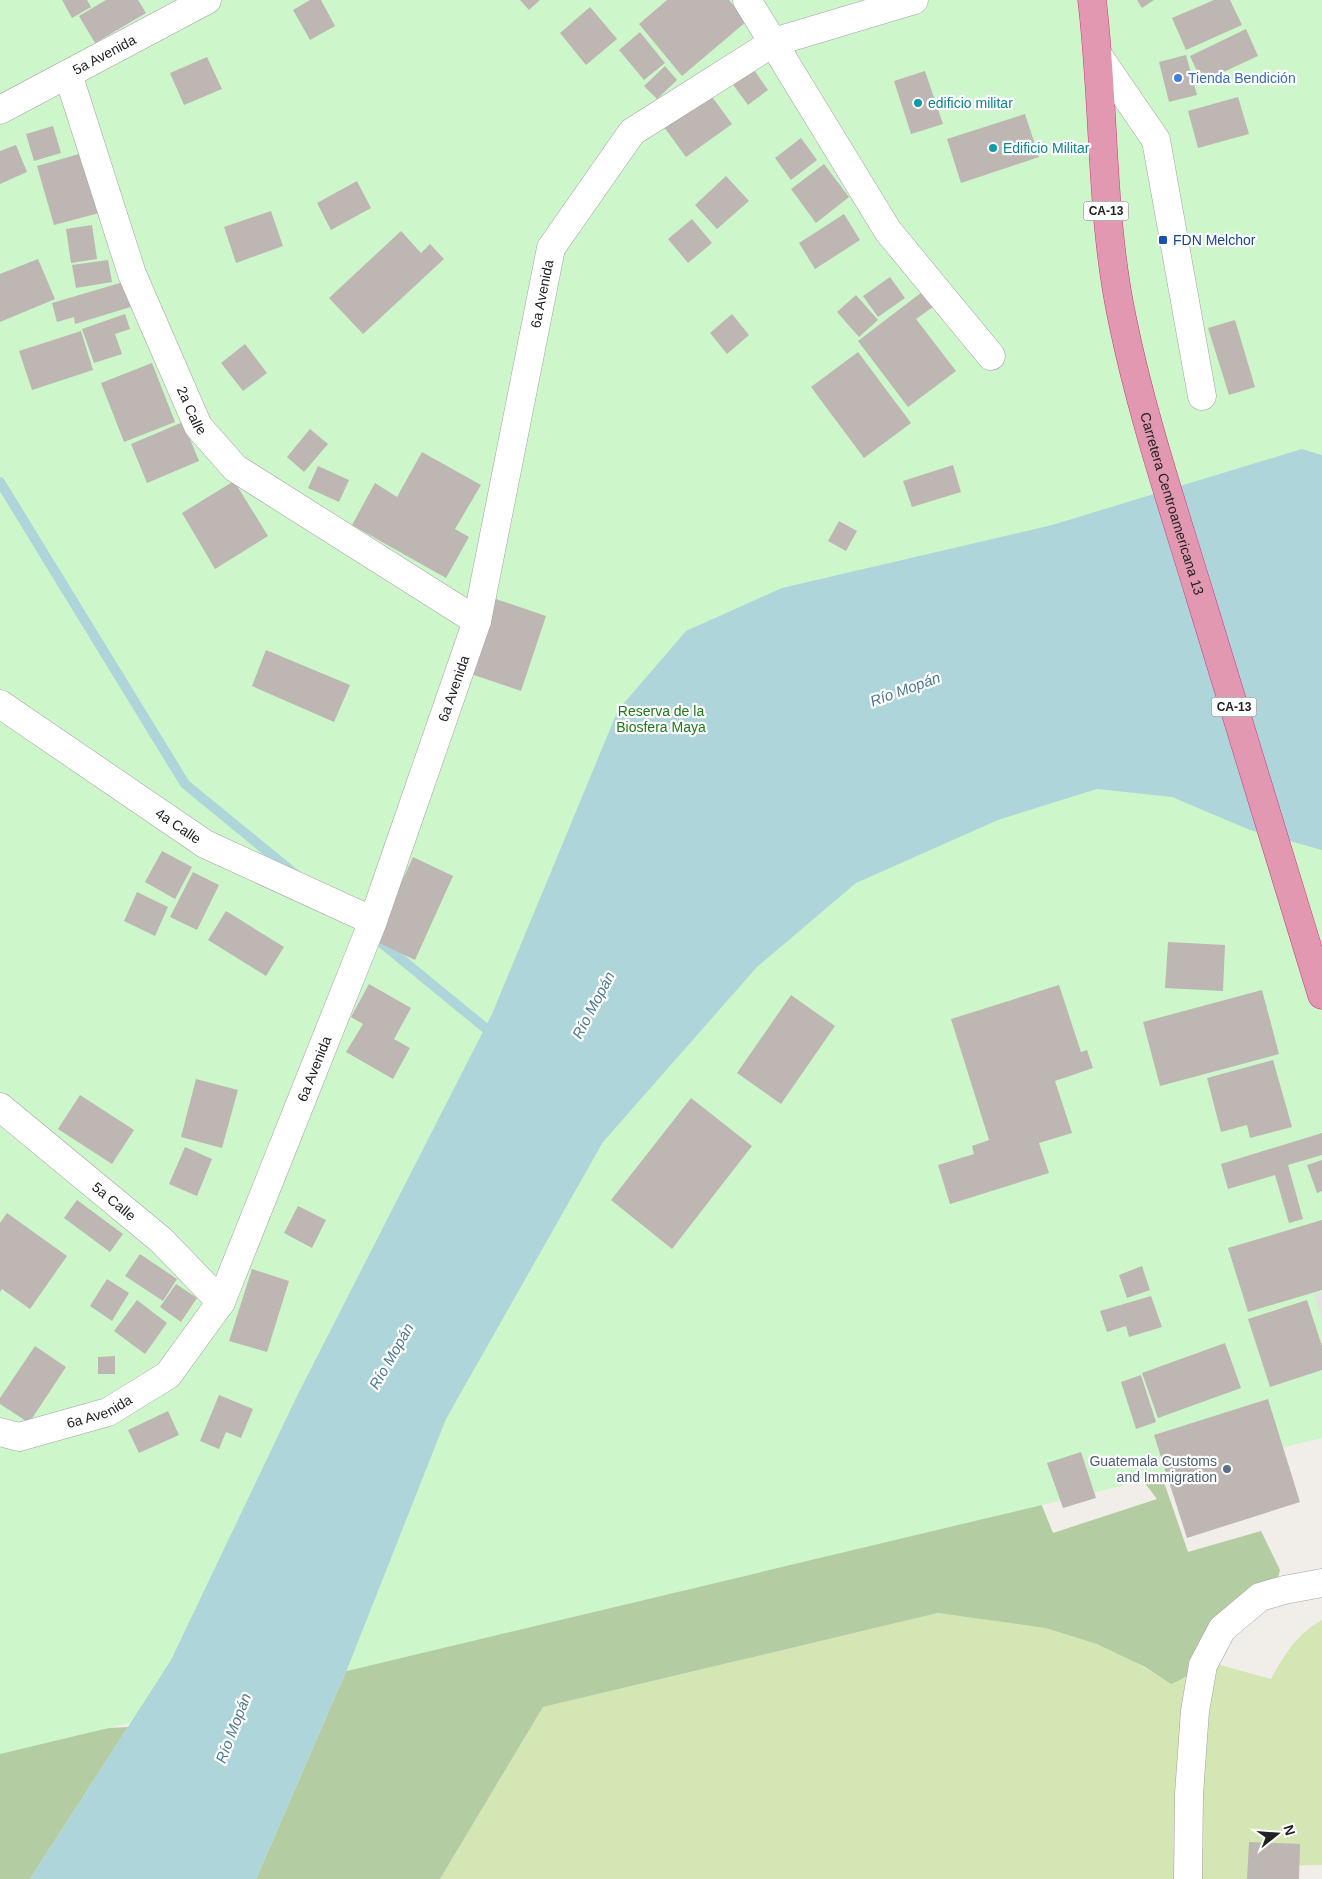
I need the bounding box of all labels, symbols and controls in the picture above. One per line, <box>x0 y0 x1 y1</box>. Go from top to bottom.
street label: 5a Avenida <box>70 31 139 78</box>
place label: Tienda Bendición <box>1188 70 1296 86</box>
marker: Tienda Bendición <box>1172 72 1184 84</box>
place label: edificio militar <box>928 95 1013 111</box>
marker: edificio militar <box>912 97 924 109</box>
place label: Edificio Militar <box>1003 140 1090 156</box>
marker: Edificio Militar <box>987 142 999 154</box>
road number: CA-13 <box>1084 202 1128 220</box>
place label: FDN Melchor <box>1173 232 1256 248</box>
marker: FDN Melchor <box>1157 234 1169 246</box>
street label: 6a Avenida <box>527 258 557 329</box>
street label: 2a Calle <box>174 384 210 438</box>
street label: Carretera Centroamericana 13 <box>1137 410 1207 597</box>
street label: 6a Avenida <box>435 653 473 724</box>
water label: Río Mopán <box>868 668 942 710</box>
road number: CA-13 <box>1212 698 1256 716</box>
park label: Reserva de la Biosfera Maya <box>616 703 706 735</box>
street label: 4a Calle <box>153 805 204 847</box>
water label: Río Mopán <box>568 969 618 1041</box>
street label: 6a Avenida <box>294 1033 334 1104</box>
street label: 5a Calle <box>89 1179 139 1224</box>
water label: Río Mopán <box>365 1320 417 1392</box>
street label: 6a Avenida <box>65 1391 135 1431</box>
place label: Guatemala Customs and Immigration <box>1089 1453 1217 1485</box>
marker: Guatemala Customs and Immigration <box>1221 1463 1233 1475</box>
water label: Río Mopán <box>212 1691 254 1765</box>
north arrow <box>1252 1809 1302 1859</box>
text: N <box>1280 1823 1299 1837</box>

